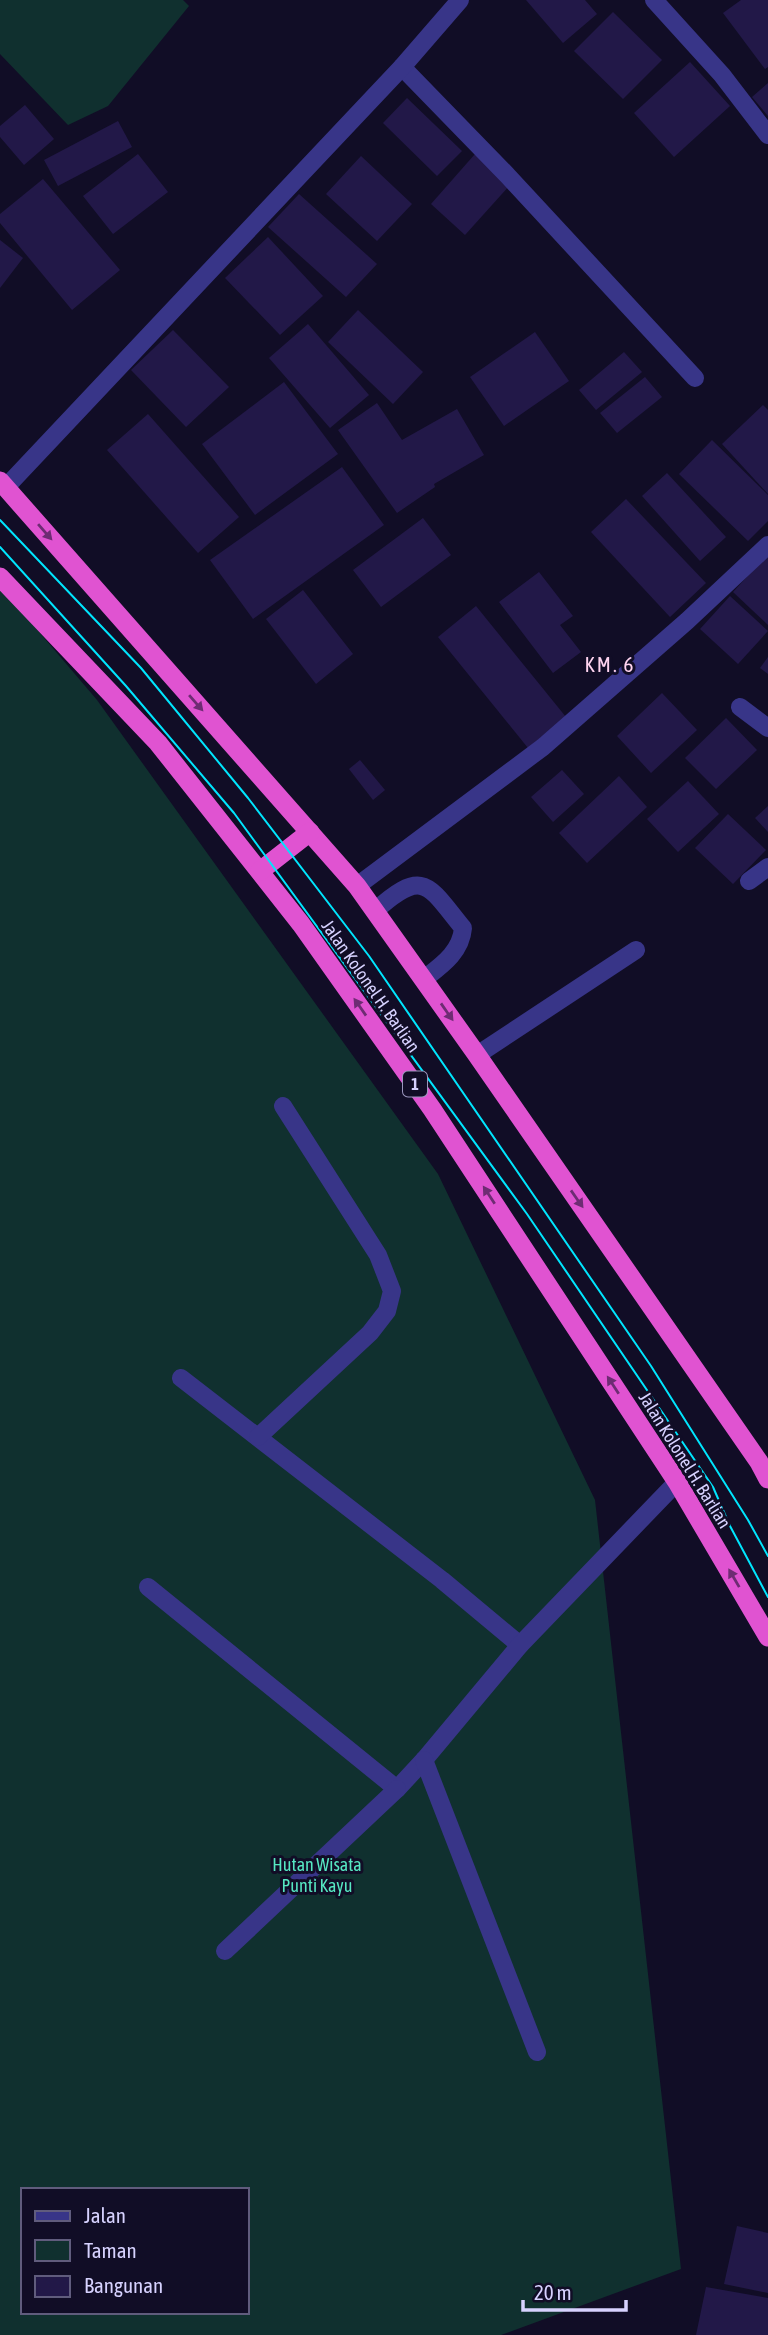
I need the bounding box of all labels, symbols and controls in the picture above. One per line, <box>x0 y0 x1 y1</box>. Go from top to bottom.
one-way arrow <box>37 523 53 540</box>
district label: KM. 6 <box>585 652 635 676</box>
one-way arrow <box>188 694 204 712</box>
street label: Jalan Kolonel H. Barlian <box>317 916 425 1056</box>
one-way arrow <box>353 998 367 1016</box>
one-way arrow <box>440 1003 454 1021</box>
road number: 1 <box>403 1072 427 1096</box>
one-way arrow <box>482 1185 495 1205</box>
one-way arrow <box>570 1190 584 1208</box>
one-way arrow <box>606 1376 620 1394</box>
street label: Jalan Kolonel H. Barlian <box>635 1388 735 1532</box>
one-way arrow <box>727 1569 740 1588</box>
park label: Hutan Wisata Punti Kayu <box>272 1854 362 1896</box>
legend <box>21 2188 248 2314</box>
text: Jalan <box>84 2203 126 2227</box>
text: Taman <box>84 2238 137 2262</box>
scale bar <box>523 2268 626 2312</box>
text: Bangunan <box>84 2273 163 2297</box>
text: 20 m <box>534 2280 572 2304</box>

